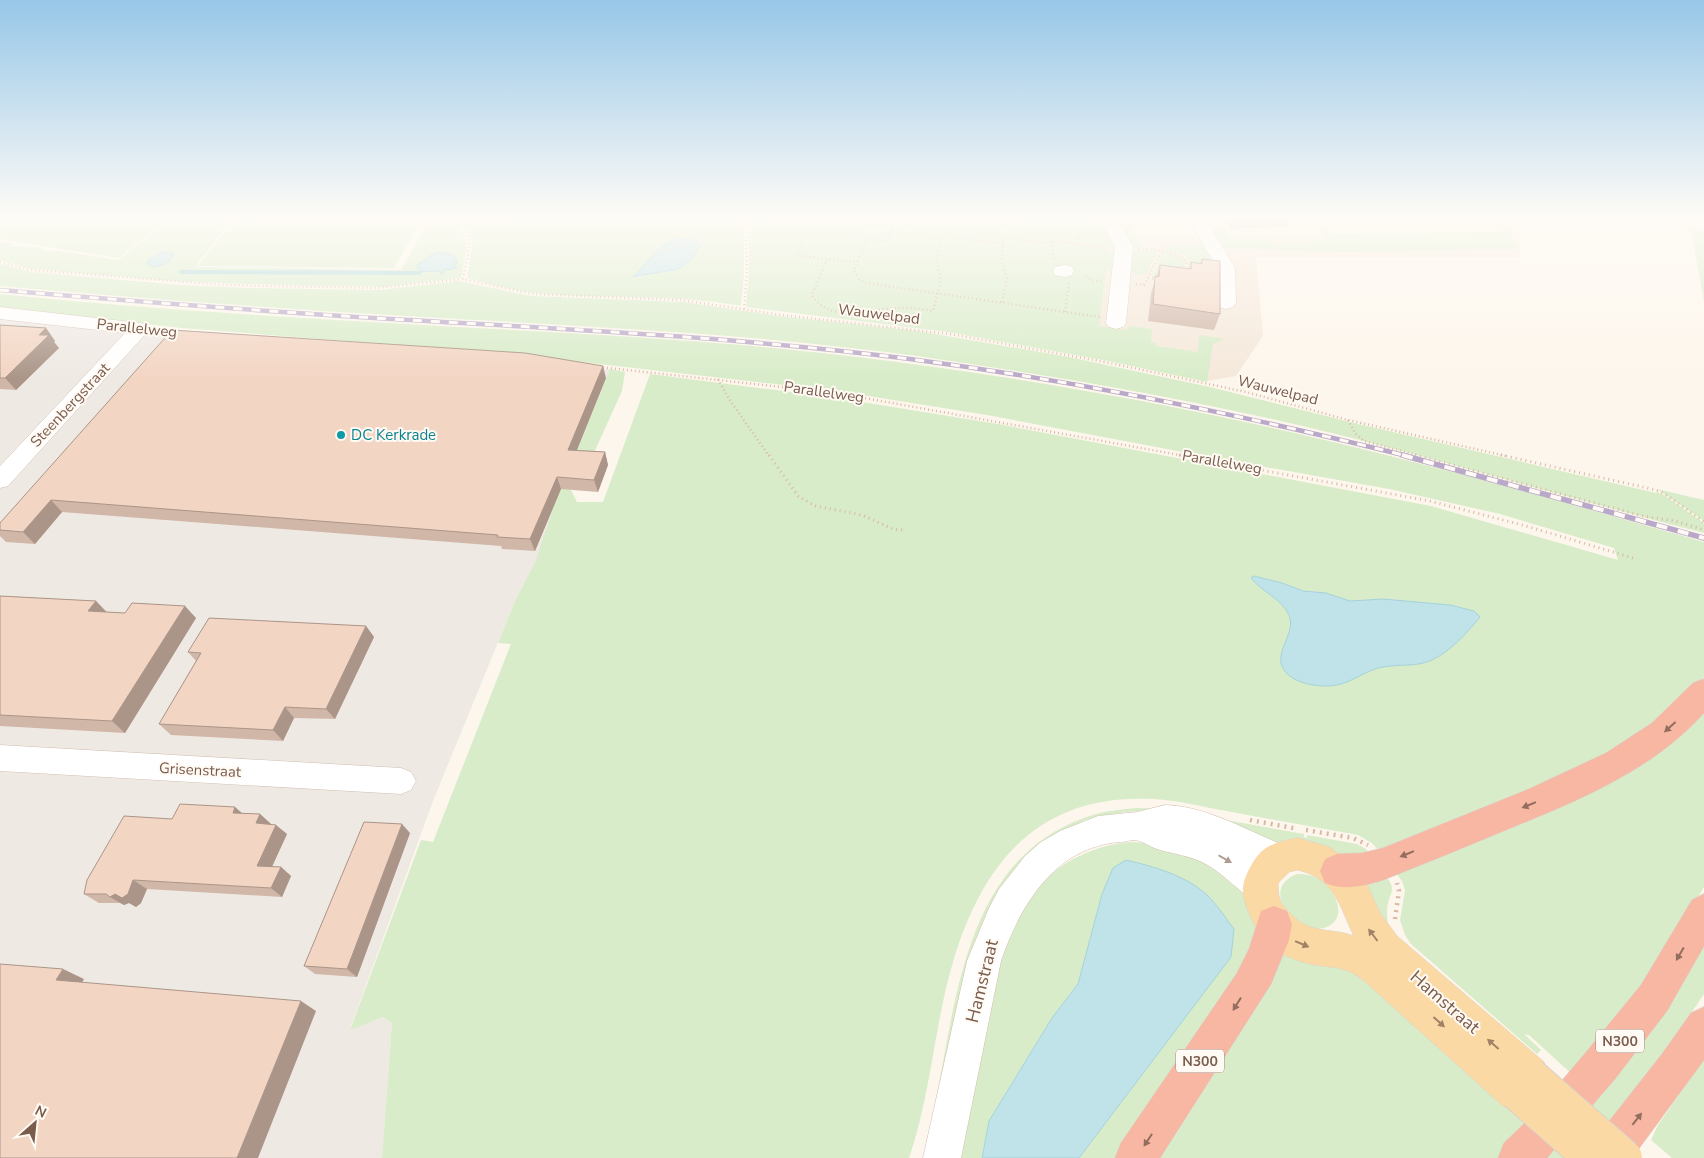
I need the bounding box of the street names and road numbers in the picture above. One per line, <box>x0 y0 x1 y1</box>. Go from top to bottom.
street label: Wauwelpad <box>837 299 921 329</box>
street label: Parallelweg <box>96 314 178 342</box>
street label: Steenbergstraat <box>26 358 115 451</box>
street label: Wauwelpad <box>1236 370 1320 410</box>
street label: Parallelweg <box>783 376 865 408</box>
street label: Parallelweg <box>1181 445 1263 479</box>
street label: Grisenstraat <box>158 758 242 782</box>
street label: Hamstraat <box>960 936 1004 1025</box>
street label: Hamstraat <box>1405 965 1486 1039</box>
road number: N300 <box>1596 1030 1644 1052</box>
road number: N300 <box>1176 1050 1224 1072</box>

